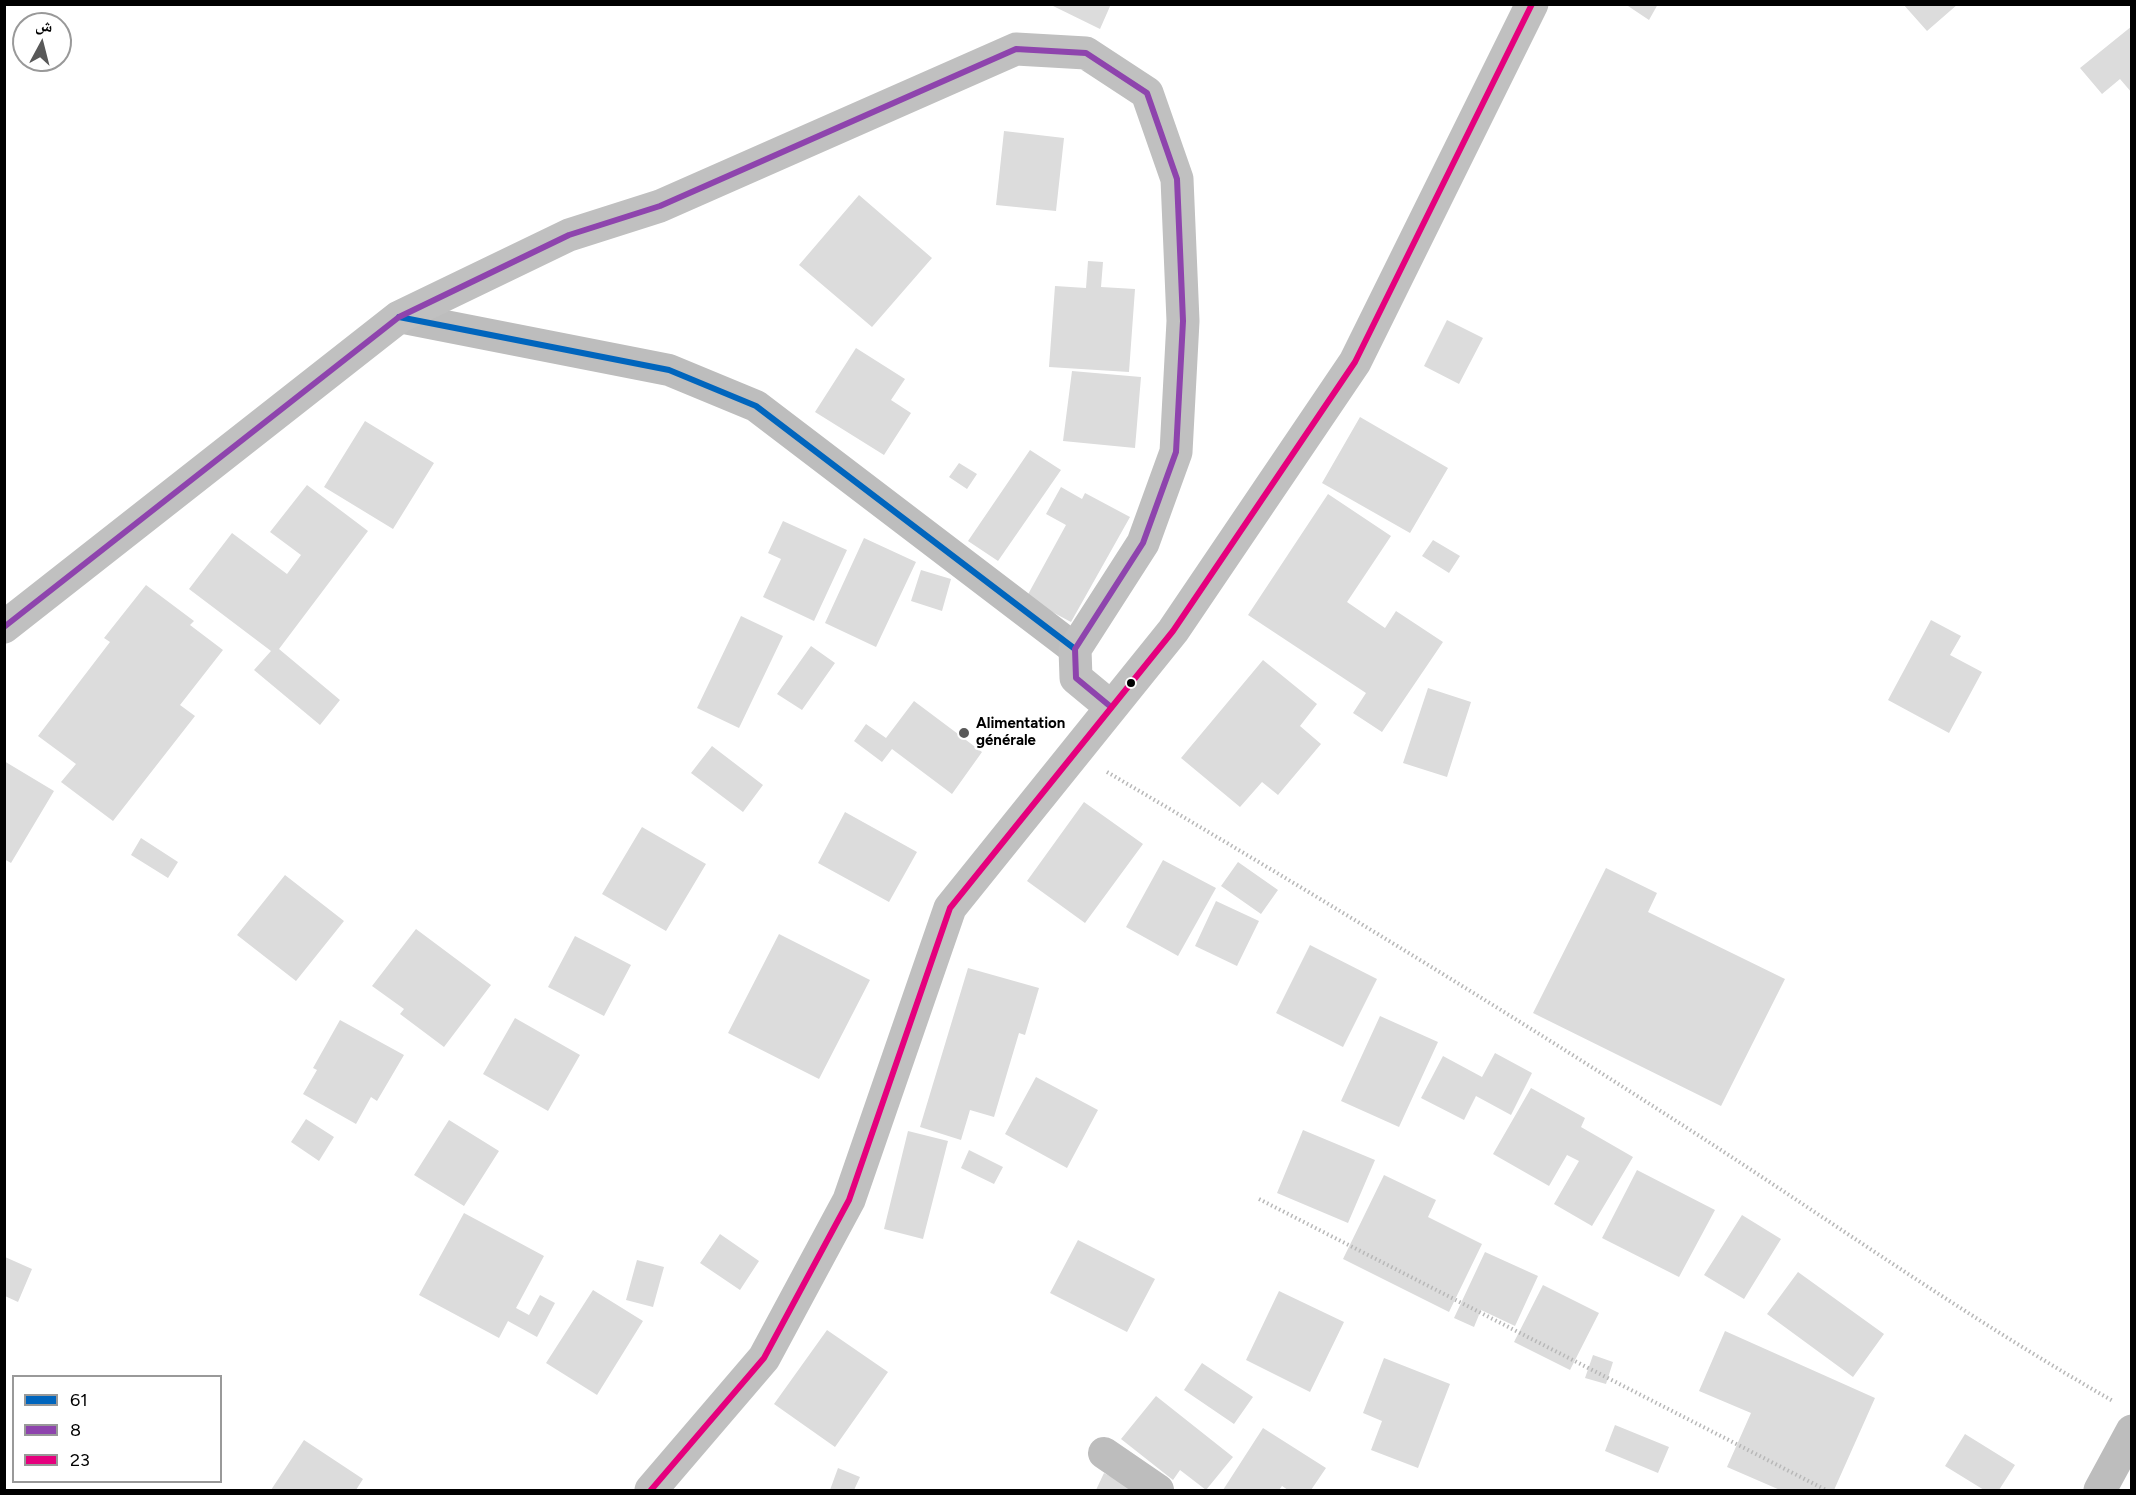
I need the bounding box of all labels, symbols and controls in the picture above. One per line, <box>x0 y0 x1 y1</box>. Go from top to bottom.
north arrow <box>12 12 72 72</box>
text: ش <box>34 15 54 36</box>
unlabelled marker <box>1125 677 1137 689</box>
place label: Alimentation générale <box>976 715 1065 750</box>
marker: Alimentation générale <box>957 726 971 740</box>
legend <box>12 1375 222 1483</box>
text: 61 <box>70 1389 88 1411</box>
text: 8 <box>70 1419 81 1441</box>
text: 23 <box>70 1449 90 1471</box>

